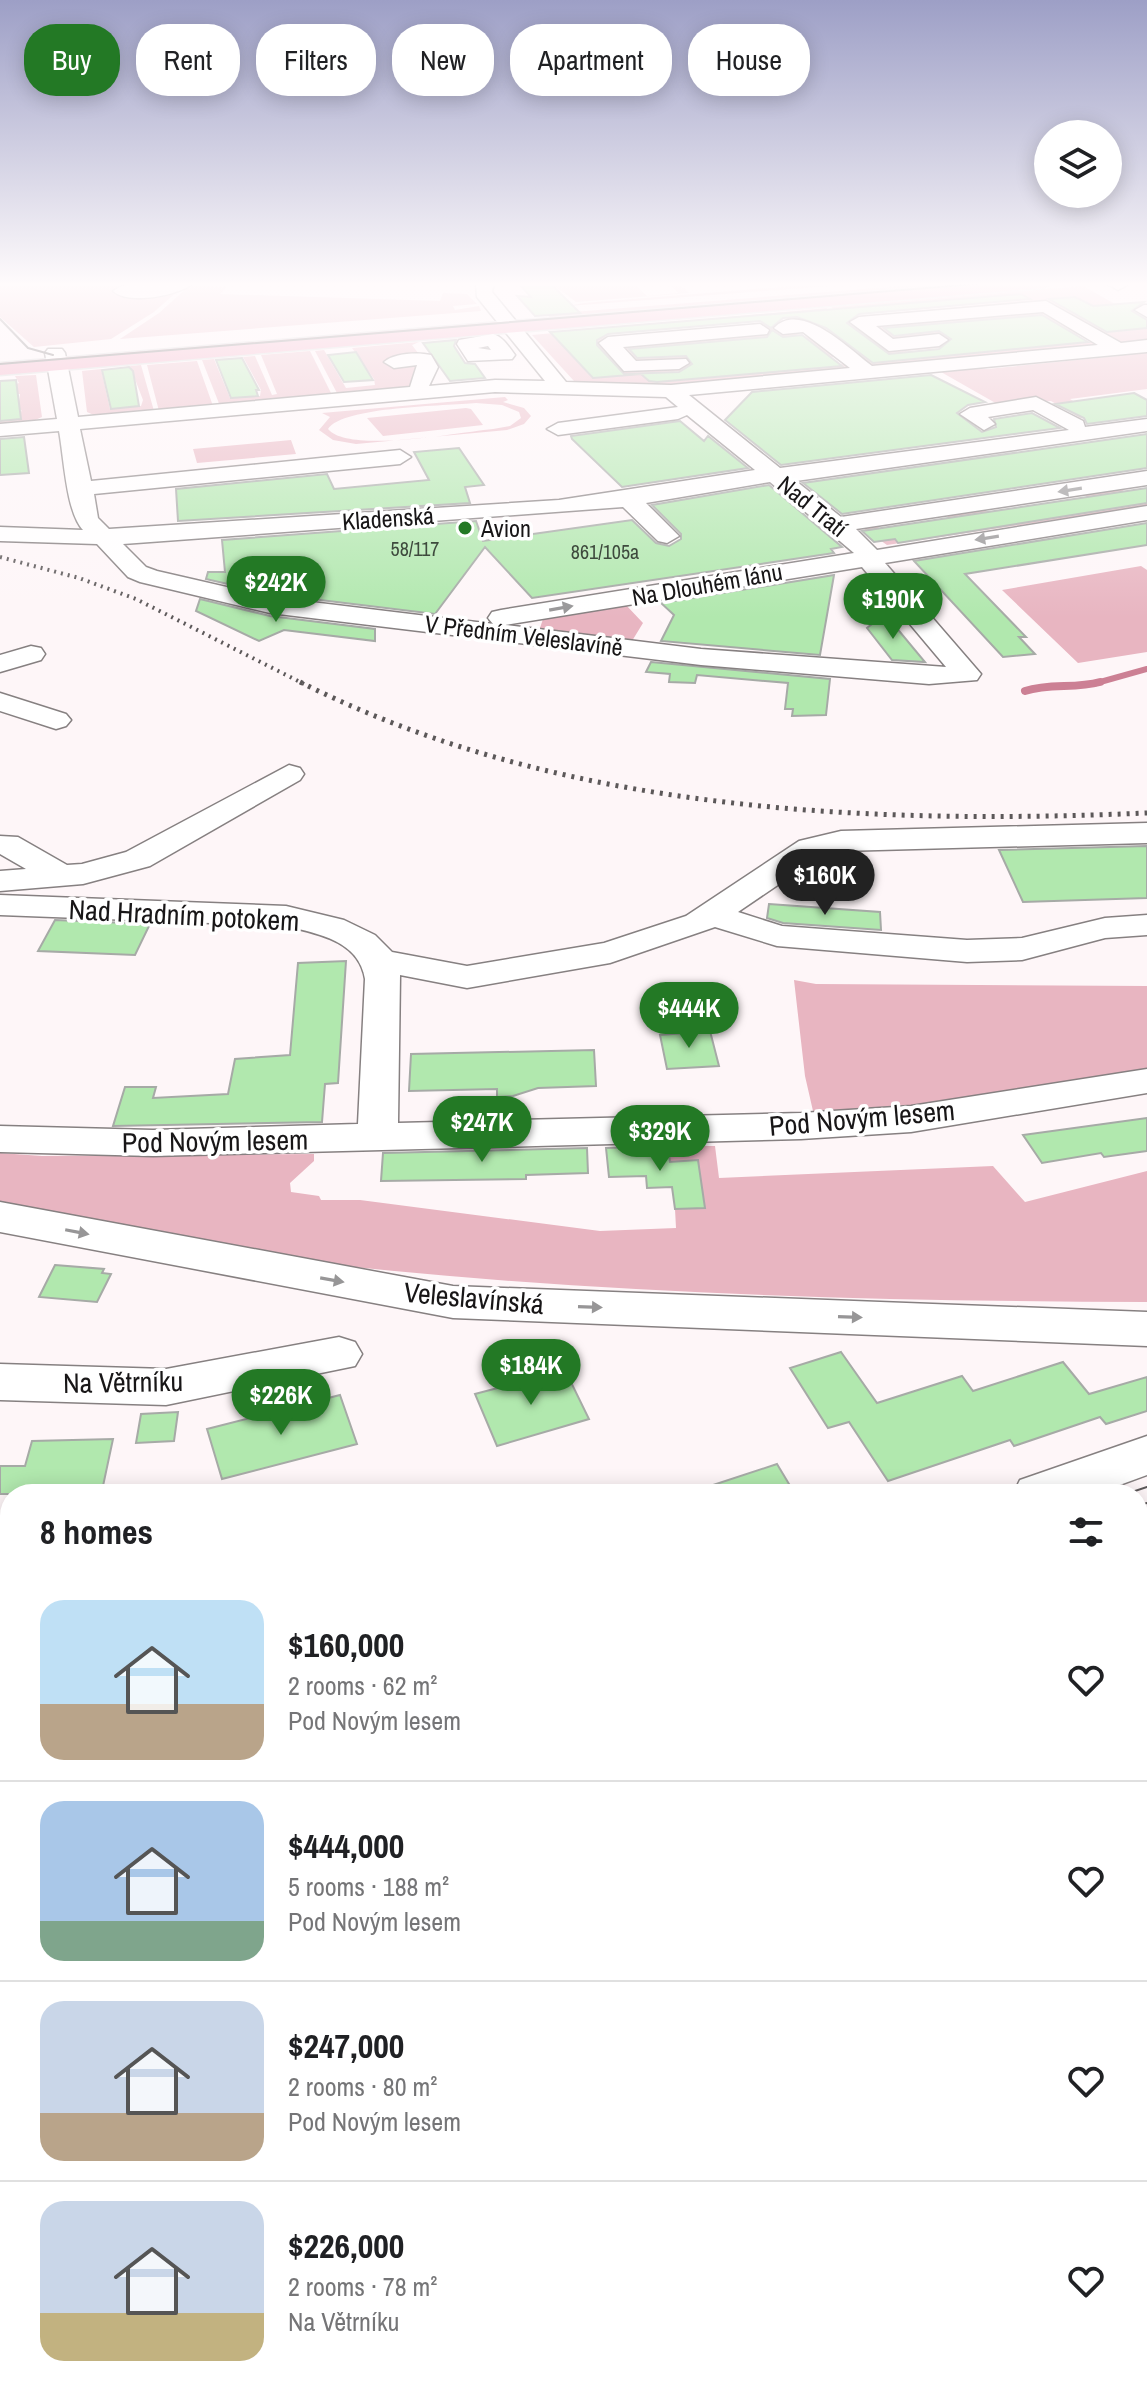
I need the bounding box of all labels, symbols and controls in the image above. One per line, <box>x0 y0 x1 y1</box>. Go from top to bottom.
chip: Buy <box>24 24 120 96</box>
chip: Rent <box>136 24 240 96</box>
chip: Filters <box>256 24 376 96</box>
chip: New <box>392 24 494 96</box>
chip: Apartment <box>510 24 672 96</box>
chip: House <box>688 24 810 96</box>
map controls <box>1034 120 1122 208</box>
button: layers <box>1034 120 1122 208</box>
street label: Nad Tratí <box>771 468 855 544</box>
one-way arrow <box>1057 484 1082 497</box>
street label: Kladenská <box>341 499 435 537</box>
place label: Avion <box>480 512 531 544</box>
marker: Avion <box>456 519 474 537</box>
one-way arrow <box>974 532 999 545</box>
house number: 58/117 <box>391 535 439 562</box>
house number: 861/105a <box>571 538 639 565</box>
street label: Na Dlouhém lánu <box>629 555 785 613</box>
pin: $242K <box>220 556 332 624</box>
text: $242K <box>245 564 307 599</box>
pin: $190K <box>837 573 949 641</box>
text: $190K <box>862 581 924 616</box>
one-way arrow <box>549 602 574 614</box>
street label: V Předním Veleslavíně <box>423 607 625 663</box>
pin: $160K <box>769 849 881 917</box>
text: $160K <box>794 857 856 892</box>
street label: Nad Hradním potokem <box>68 890 300 940</box>
pin: $444K <box>633 982 745 1050</box>
text: $444K <box>658 990 720 1025</box>
street label: Pod Novým lesem <box>768 1091 956 1145</box>
pin: $247K <box>426 1096 538 1164</box>
text: $247K <box>451 1104 513 1139</box>
pin: $329K <box>604 1105 716 1173</box>
text: $329K <box>629 1113 691 1148</box>
street label: Pod Novým lesem <box>122 1120 308 1162</box>
one-way arrow <box>64 1226 89 1238</box>
street label: Veleslavínská <box>402 1273 546 1323</box>
one-way arrow <box>320 1274 345 1286</box>
one-way arrow <box>578 1301 603 1314</box>
one-way arrow <box>838 1311 863 1324</box>
pin: $184K <box>475 1339 587 1407</box>
text: $184K <box>500 1347 562 1382</box>
street label: Na Větrníku <box>63 1362 183 1402</box>
pin: $226K <box>225 1369 337 1437</box>
text: $226K <box>250 1377 312 1412</box>
text: 8 homes <box>40 1509 153 1555</box>
icon: filters <box>1064 1510 1108 1554</box>
text: $160,000 <box>288 1622 404 1668</box>
icon: home <box>104 1632 200 1728</box>
icon: heart <box>1064 1658 1108 1702</box>
text: 2 rooms · 62 m² <box>288 1668 437 1703</box>
text: Pod Novým lesem <box>288 1703 461 1738</box>
text: $444,000 <box>288 1823 404 1869</box>
icon: home <box>104 1833 200 1929</box>
icon: heart <box>1064 1859 1108 1903</box>
text: 5 rooms · 188 m² <box>288 1869 449 1904</box>
text: Pod Novým lesem <box>288 1904 461 1939</box>
text: $247,000 <box>288 2023 404 2069</box>
icon: home <box>104 2033 200 2129</box>
icon: heart <box>1064 2059 1108 2103</box>
text: 2 rooms · 80 m² <box>288 2069 437 2104</box>
text: Pod Novým lesem <box>288 2104 461 2139</box>
text: $226,000 <box>288 2223 404 2269</box>
icon: home <box>104 2233 200 2329</box>
icon: heart <box>1064 2259 1108 2303</box>
text: 2 rooms · 78 m² <box>288 2269 437 2304</box>
text: Na Větrníku <box>288 2304 399 2339</box>

